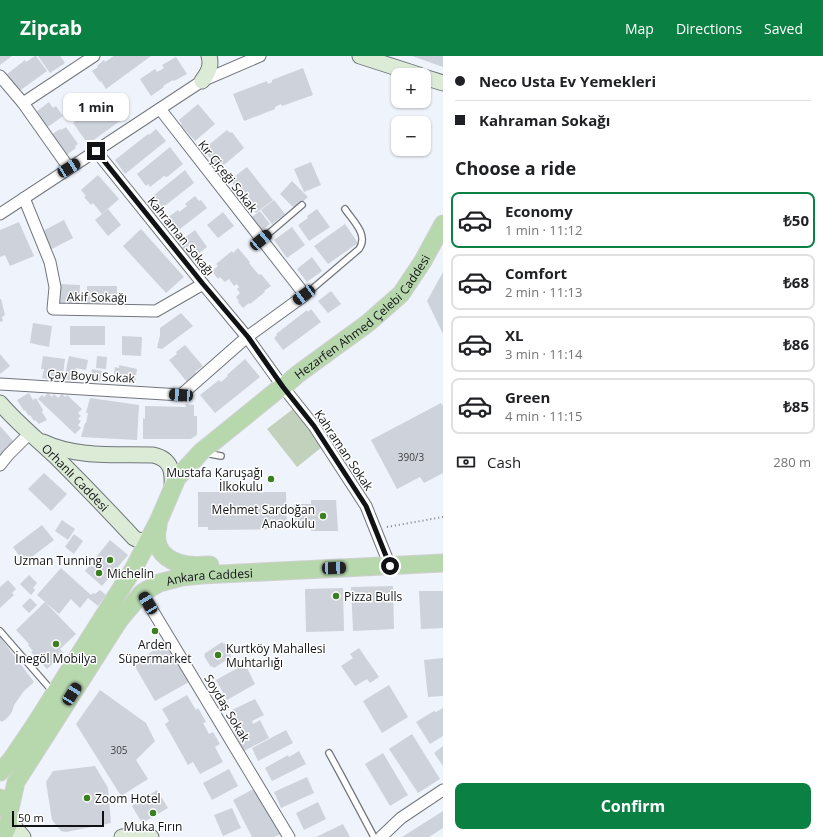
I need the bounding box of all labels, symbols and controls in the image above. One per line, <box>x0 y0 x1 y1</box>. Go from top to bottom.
text: Zipcab <box>20 15 82 41</box>
text: Map <box>625 19 654 38</box>
text: Directions <box>676 19 742 38</box>
text: Saved <box>764 19 803 38</box>
map controls <box>391 68 431 156</box>
button: + <box>391 68 431 108</box>
text: Neco Usta Ev Yemekleri <box>479 71 656 91</box>
callout: 1 min <box>63 93 129 121</box>
text: 1 min <box>78 98 114 116</box>
text: Kahraman Sokağı <box>479 110 610 130</box>
button: − <box>391 116 431 156</box>
street label: Kır Çiçeği Sokak <box>194 136 262 216</box>
route end <box>87 142 105 160</box>
text: Choose a ride <box>455 156 576 180</box>
car <box>56 157 82 179</box>
street label: Kahraman Sokağı <box>144 193 218 279</box>
text: Economy <box>505 201 573 221</box>
icon: car <box>457 202 493 238</box>
text: ₺50 <box>783 210 809 230</box>
text: 1 min · 11:12 <box>505 221 582 239</box>
car <box>248 228 274 252</box>
street label: Hezarfen Ahmed Çelebi Caddesi <box>291 251 433 383</box>
text: Comfort <box>505 263 567 283</box>
icon: car <box>457 264 493 300</box>
text: ₺68 <box>783 272 809 292</box>
car <box>291 283 317 307</box>
text: 2 min · 11:13 <box>505 283 582 301</box>
street label: Akif Sokağı <box>67 288 127 306</box>
text: XL <box>505 325 523 345</box>
icon: car <box>457 326 493 362</box>
text: ₺86 <box>783 334 809 354</box>
text: 3 min · 11:14 <box>505 345 582 363</box>
street label: Çay Boyu Sokak <box>47 365 136 387</box>
text: Green <box>505 387 550 407</box>
car <box>169 388 193 402</box>
icon: car <box>457 388 493 424</box>
text: ₺85 <box>783 396 809 416</box>
street label: Kahraman Sokak <box>311 406 378 494</box>
text: 4 min · 11:15 <box>505 407 582 425</box>
street label: Orhanlı Caddesi <box>38 440 113 515</box>
house number: 390/3 <box>398 450 425 464</box>
icon: cash <box>455 451 477 473</box>
text: Cash <box>487 452 521 472</box>
text: 280 m <box>773 453 811 471</box>
place label: Mustafa Karuşağı İlkokulu <box>166 464 263 495</box>
marker: Mustafa Karuşağı İlkokulu <box>266 474 276 484</box>
place label: Mehmet Sardoğan Anaokulu <box>212 501 315 532</box>
marker: Mehmet Sardoğan Anaokulu <box>318 511 328 521</box>
place label: Uzman Tunning <box>14 552 102 569</box>
marker: Uzman Tunning <box>105 555 115 565</box>
route start <box>381 557 399 575</box>
car <box>322 562 346 574</box>
street label: Ankara Caddesi <box>164 564 253 589</box>
place label: Michelin <box>107 565 154 582</box>
marker: Michelin <box>94 568 104 578</box>
place label: Pizza Bulls <box>344 588 402 605</box>
car <box>137 590 159 616</box>
marker: Pizza Bulls <box>331 591 341 601</box>
marker: Arden Süpermarket <box>150 626 160 636</box>
place label: Arden Süpermarket <box>119 636 191 667</box>
marker: İnegöl Mobilya <box>51 639 61 649</box>
place label: Kurtköy Mahallesi Muhtarlığı <box>226 640 326 671</box>
place label: İnegöl Mobilya <box>15 650 97 667</box>
marker: Kurtköy Mahallesi Muhtarlığı <box>213 650 223 660</box>
street label: Soydaş Sokak <box>200 671 254 745</box>
car <box>61 681 83 707</box>
house number: 305 <box>110 743 128 757</box>
button: Confirm <box>455 783 811 829</box>
place label: Zoom Hotel <box>95 790 161 807</box>
marker: Zoom Hotel <box>82 793 92 803</box>
marker: Muka Fırın <box>148 808 158 818</box>
scale bar <box>12 809 104 828</box>
text: 50 m <box>18 810 44 825</box>
place label: Muka Fırın <box>124 818 182 835</box>

